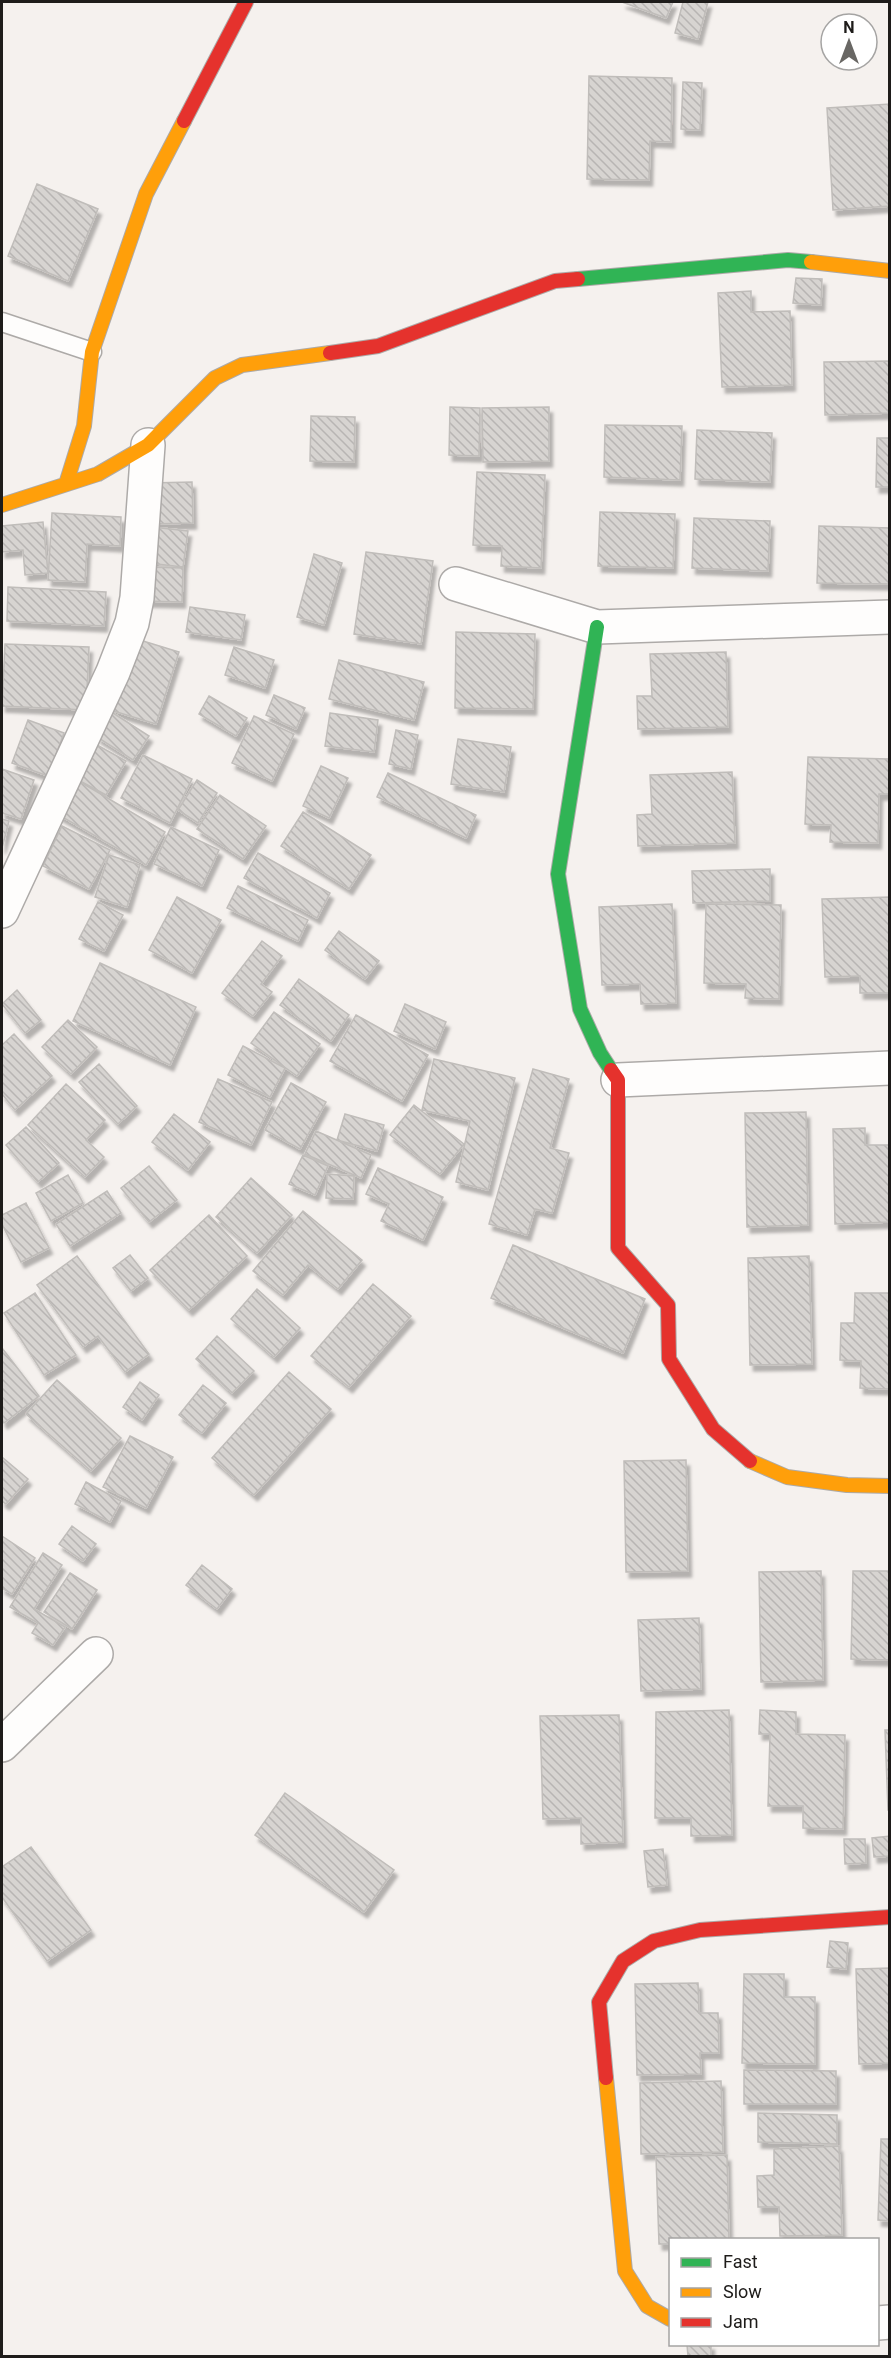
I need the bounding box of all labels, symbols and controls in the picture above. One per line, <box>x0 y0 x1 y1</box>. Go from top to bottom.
north arrow <box>819 12 879 72</box>
text: N <box>843 18 855 37</box>
legend <box>669 2238 879 2346</box>
text: Fast <box>723 2251 758 2272</box>
text: Slow <box>723 2281 762 2302</box>
text: Jam <box>723 2311 759 2332</box>

